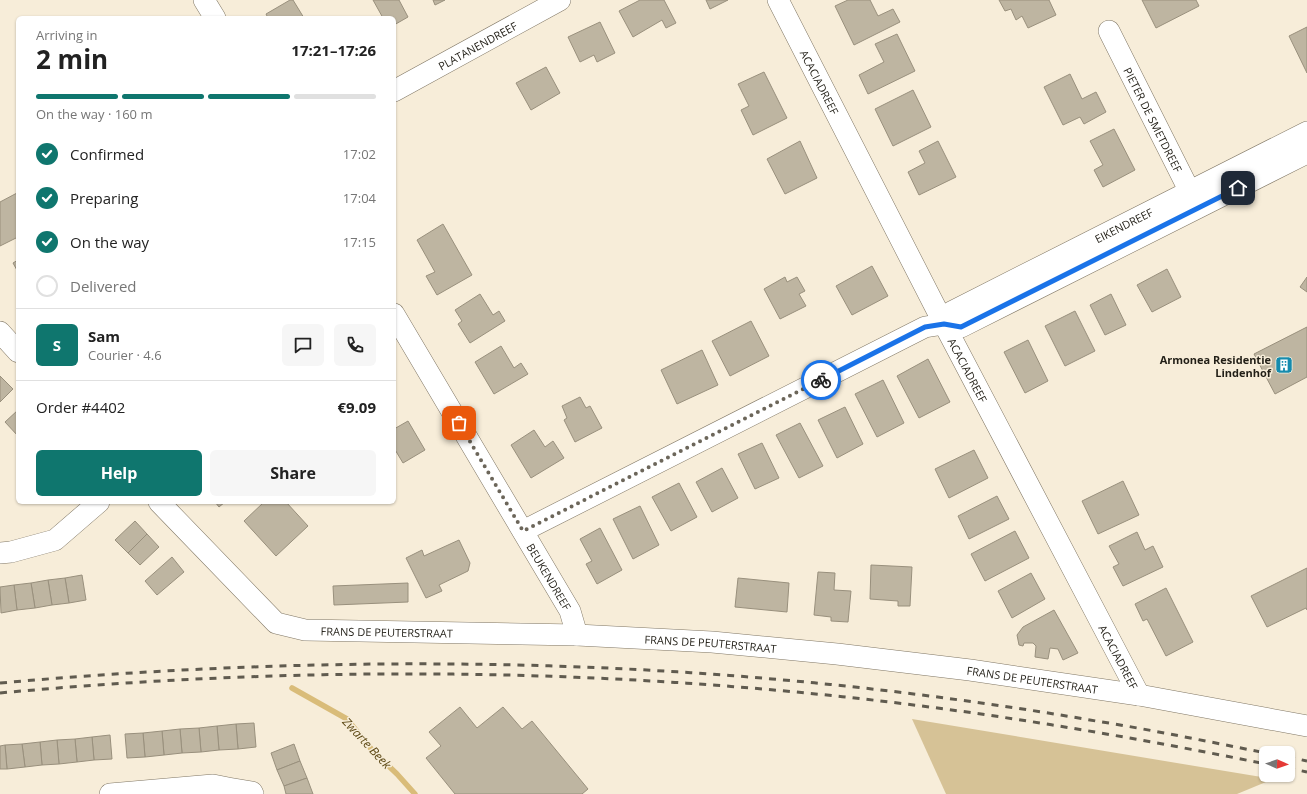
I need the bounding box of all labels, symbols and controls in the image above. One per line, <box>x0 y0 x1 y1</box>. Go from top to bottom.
street label: PLATANENDREEF <box>435 18 520 73</box>
text: Arriving in <box>36 26 98 44</box>
text: 17:21–17:26 <box>291 40 376 60</box>
text: 2 min <box>36 41 108 77</box>
street label: ACACIADREEF <box>797 47 843 117</box>
street label: PIETER DE SMETDREEF <box>1121 64 1186 175</box>
text: On the way · 160 m <box>36 105 152 123</box>
icon: check <box>36 143 58 165</box>
text: Confirmed <box>70 144 144 164</box>
text: 17:02 <box>343 145 376 163</box>
pin <box>1221 171 1255 205</box>
icon: home <box>1227 177 1249 199</box>
icon: check <box>36 187 58 209</box>
text: Preparing <box>70 188 138 208</box>
text: 17:04 <box>343 189 376 207</box>
street label: EIKENDREEF <box>1092 204 1155 246</box>
icon: check <box>36 231 58 253</box>
text: On the way <box>70 232 149 252</box>
text: 17:15 <box>343 233 376 251</box>
text: Delivered <box>70 276 137 296</box>
button: chat <box>282 324 324 366</box>
button: phone <box>334 324 376 366</box>
text: Sam <box>88 326 120 346</box>
text: S <box>53 335 61 355</box>
street label: ACACIADREEF <box>945 335 991 405</box>
text: Courier · 4.6 <box>88 346 162 364</box>
place label: Armonea Residentie Lindenhof <box>1160 352 1272 380</box>
building icon: Armonea Residentie Lindenhof <box>1274 355 1294 375</box>
courier <box>801 360 841 400</box>
icon: bike <box>810 369 832 391</box>
text: Order #4402 <box>36 397 125 417</box>
text: €9.09 <box>337 397 376 417</box>
pin <box>442 406 476 440</box>
icon: bag <box>448 412 470 434</box>
button: Help <box>36 450 202 496</box>
button: Share <box>210 450 376 496</box>
street label: BEUKENDREEF <box>524 540 575 613</box>
street label: ACACIADREEF <box>1096 622 1142 692</box>
street label: FRANS DE PEUTERSTRAAT <box>321 623 453 640</box>
street label: FRANS DE PEUTERSTRAAT <box>644 631 777 656</box>
street label: FRANS DE PEUTERSTRAAT <box>966 662 1099 696</box>
water label: Zwarte Beek <box>338 713 396 773</box>
north arrow <box>1259 746 1295 782</box>
map controls <box>1259 746 1295 782</box>

